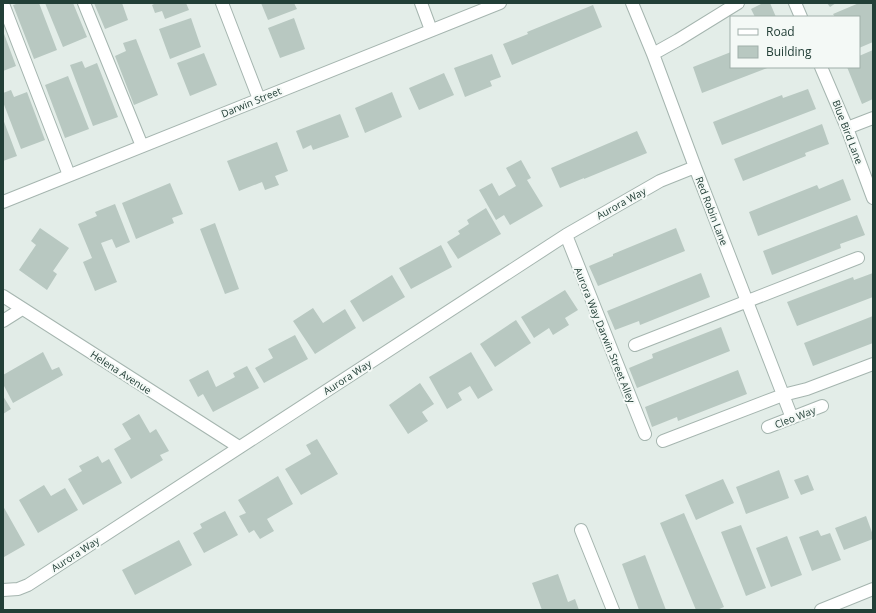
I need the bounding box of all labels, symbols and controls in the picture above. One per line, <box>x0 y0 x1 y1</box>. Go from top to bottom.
legend <box>730 16 860 68</box>
text: Road <box>766 23 795 40</box>
text: Building <box>766 43 812 60</box>
street label: Darwin Street <box>219 83 284 120</box>
street label: Blue Bird Lane <box>829 98 867 166</box>
street label: Red Robin Lane <box>692 175 732 248</box>
street label: Aurora Way <box>594 183 649 222</box>
street label: Aurora Way Darwin Street Alley <box>571 265 639 406</box>
street label: Helena Avenue <box>88 347 155 397</box>
street label: Aurora Way <box>320 356 375 398</box>
street label: Cleo Way <box>772 402 818 431</box>
street label: Aurora Way <box>48 533 103 575</box>

